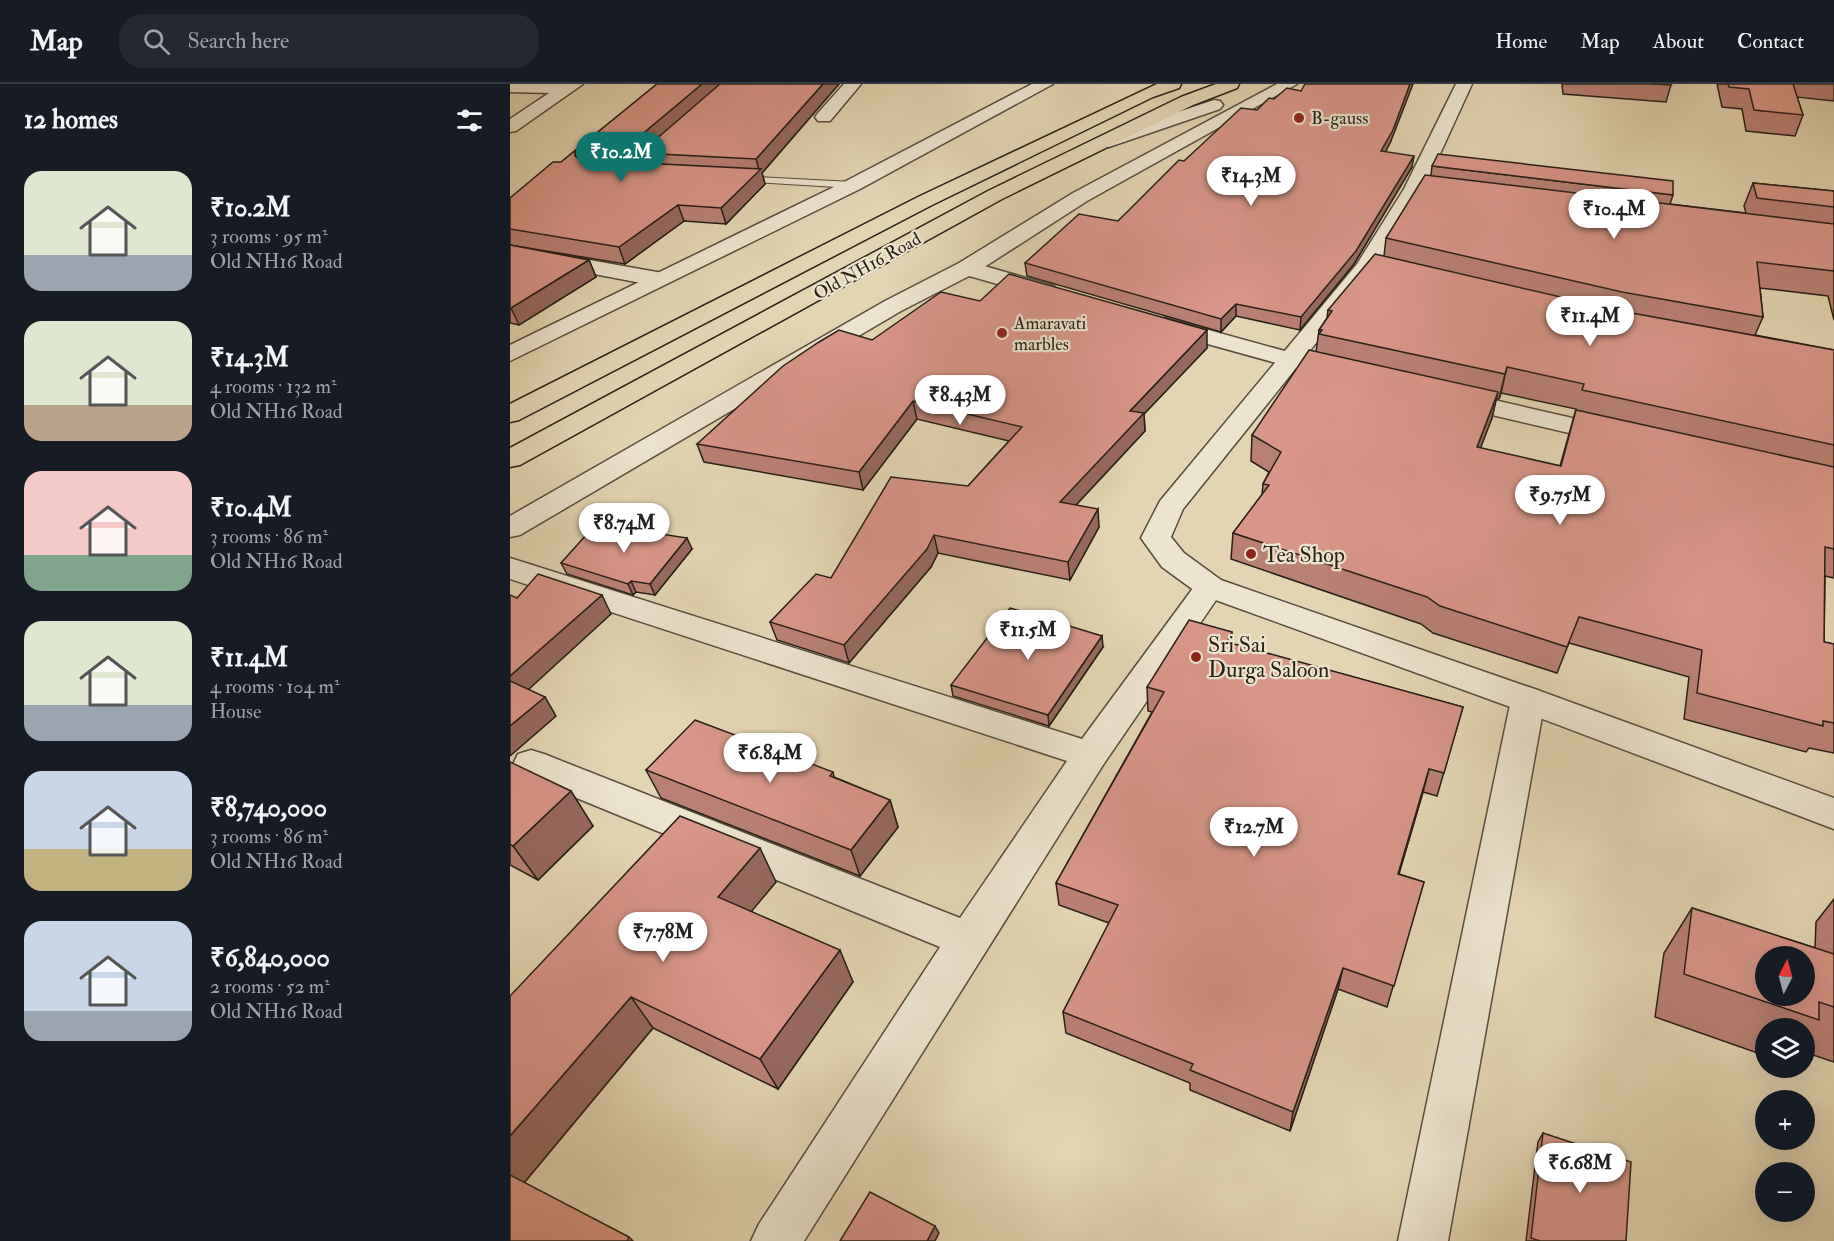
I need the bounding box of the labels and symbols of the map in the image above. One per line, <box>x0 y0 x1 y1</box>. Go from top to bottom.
place label: B-gauss <box>1311 107 1368 130</box>
marker: B-gauss <box>1292 111 1306 125</box>
pin: ₹10.2M <box>572 132 670 183</box>
pin: ₹14.3M <box>1202 156 1300 207</box>
pin: ₹10.4M <box>1565 189 1663 240</box>
street label: Old NH16 Road <box>809 227 925 305</box>
pin: ₹11.4M <box>1541 296 1639 347</box>
place label: Amaravati marbles <box>1013 312 1087 356</box>
marker: Amaravati marbles <box>995 326 1009 340</box>
pin: ₹8.43M <box>911 375 1009 426</box>
pin: ₹9.75M <box>1511 475 1609 526</box>
pin: ₹8.74M <box>575 503 673 554</box>
place label: Tea Shop <box>1263 541 1345 570</box>
marker: Tea Shop <box>1244 547 1258 561</box>
pin: ₹11.5M <box>979 610 1077 661</box>
place label: Sri Sai Durga Saloon <box>1208 631 1329 684</box>
marker: Sri Sai Durga Saloon <box>1189 650 1203 664</box>
pin: ₹6.84M <box>721 733 819 784</box>
pin: ₹12.7M <box>1205 807 1303 858</box>
pin: ₹7.78M <box>614 912 712 963</box>
north arrow <box>1755 946 1815 1006</box>
pin: ₹6.68M <box>1531 1143 1629 1194</box>

